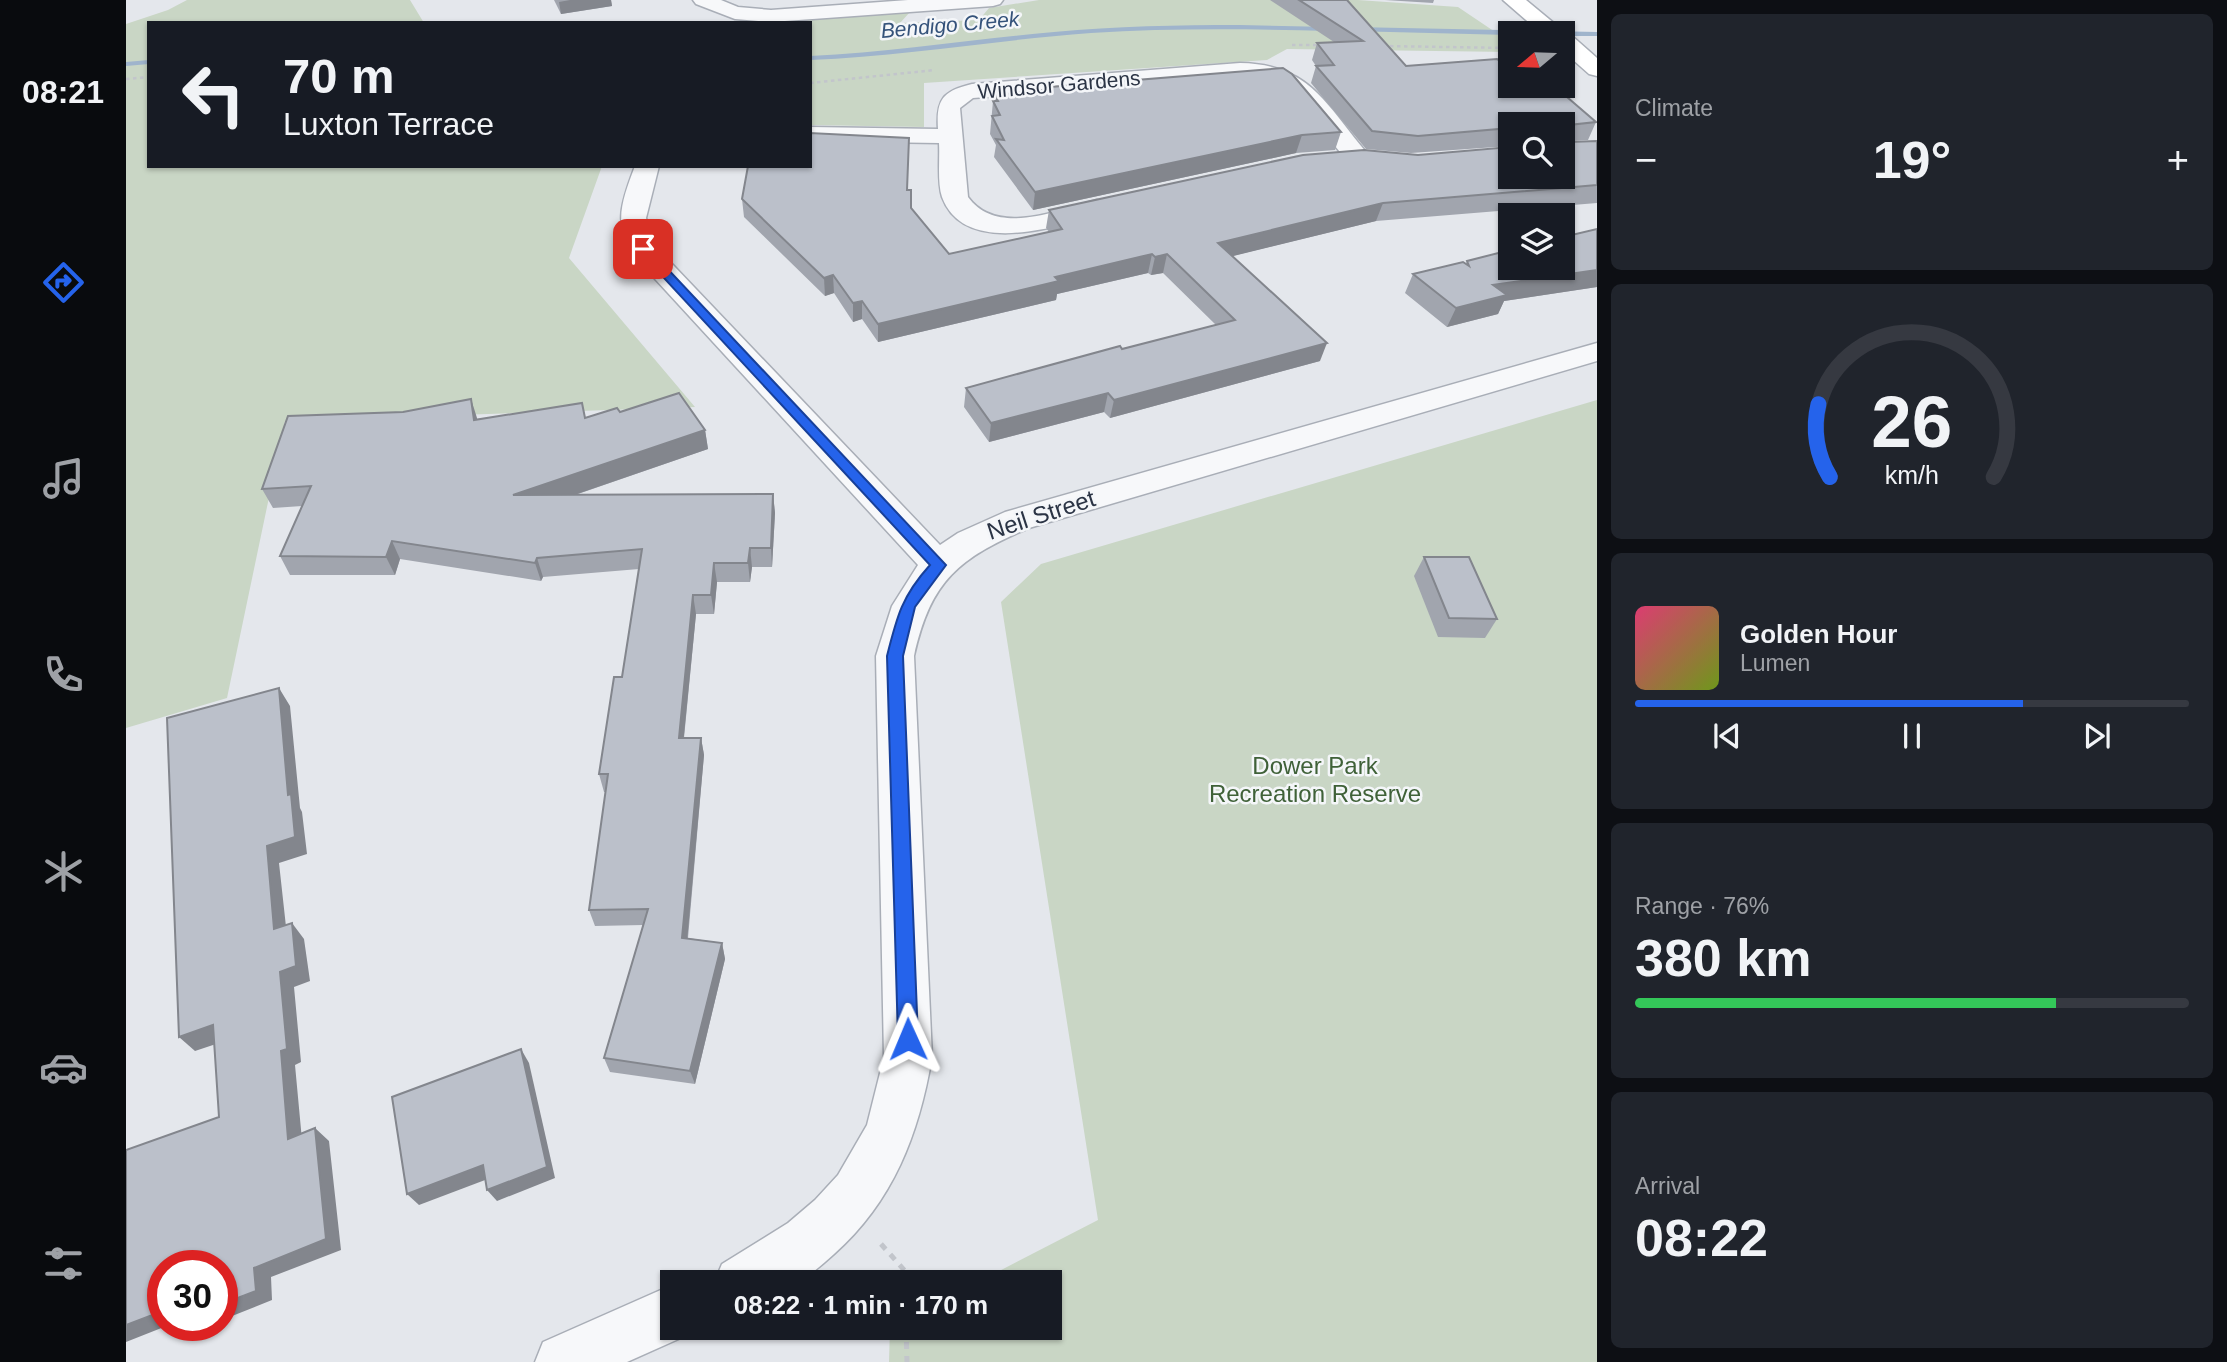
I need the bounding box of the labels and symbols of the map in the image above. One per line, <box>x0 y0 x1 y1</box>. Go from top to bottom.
water label: Bendigo Creek <box>880 7 1022 42</box>
north arrow <box>1498 21 1575 98</box>
street label: Windsor Gardens <box>977 66 1141 103</box>
pin <box>613 219 673 279</box>
street label: Neil Street <box>983 484 1099 545</box>
park label: Dower Park Recreation Reserve <box>1209 752 1421 807</box>
position arrow <box>871 1002 945 1076</box>
speed limit sign: 30 <box>147 1250 238 1341</box>

